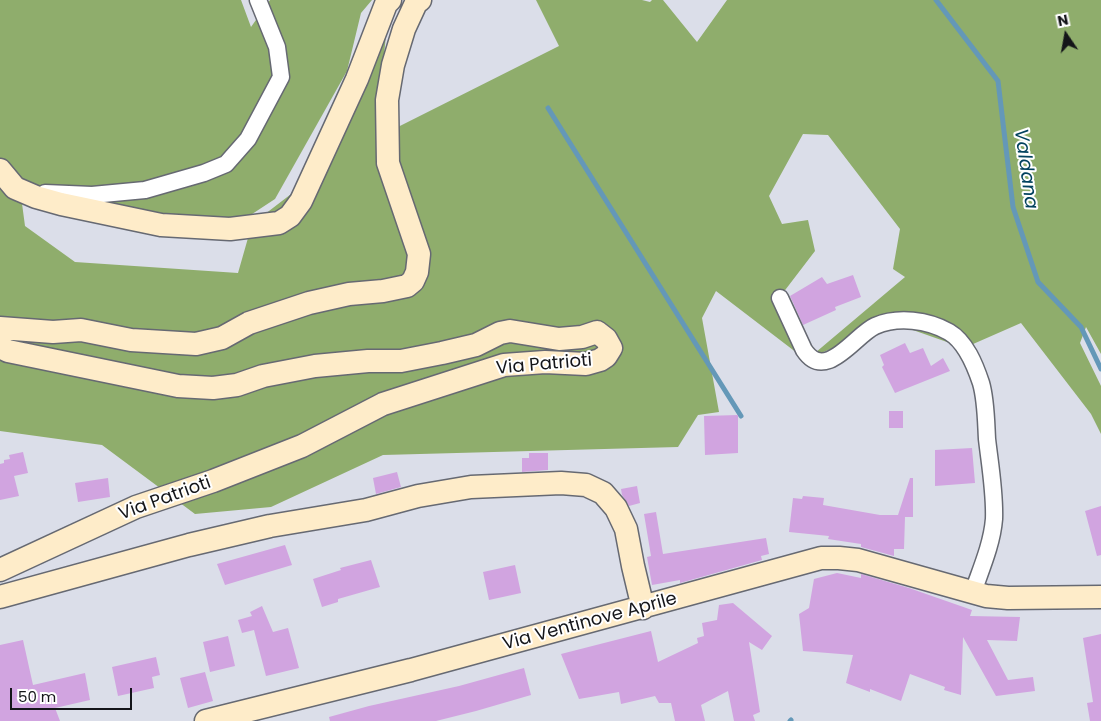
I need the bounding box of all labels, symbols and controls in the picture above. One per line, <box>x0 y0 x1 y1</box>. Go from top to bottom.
text: N <box>1056 9 1070 31</box>
north arrow <box>1041 10 1091 60</box>
water label: Valdana <box>1008 127 1042 211</box>
street label: Via Patrioti <box>495 350 593 380</box>
street label: Via Patrioti <box>116 472 214 526</box>
street label: Via Ventinove Aprile <box>500 588 680 656</box>
scale bar <box>12 678 135 710</box>
text: 50 m <box>18 686 56 707</box>

